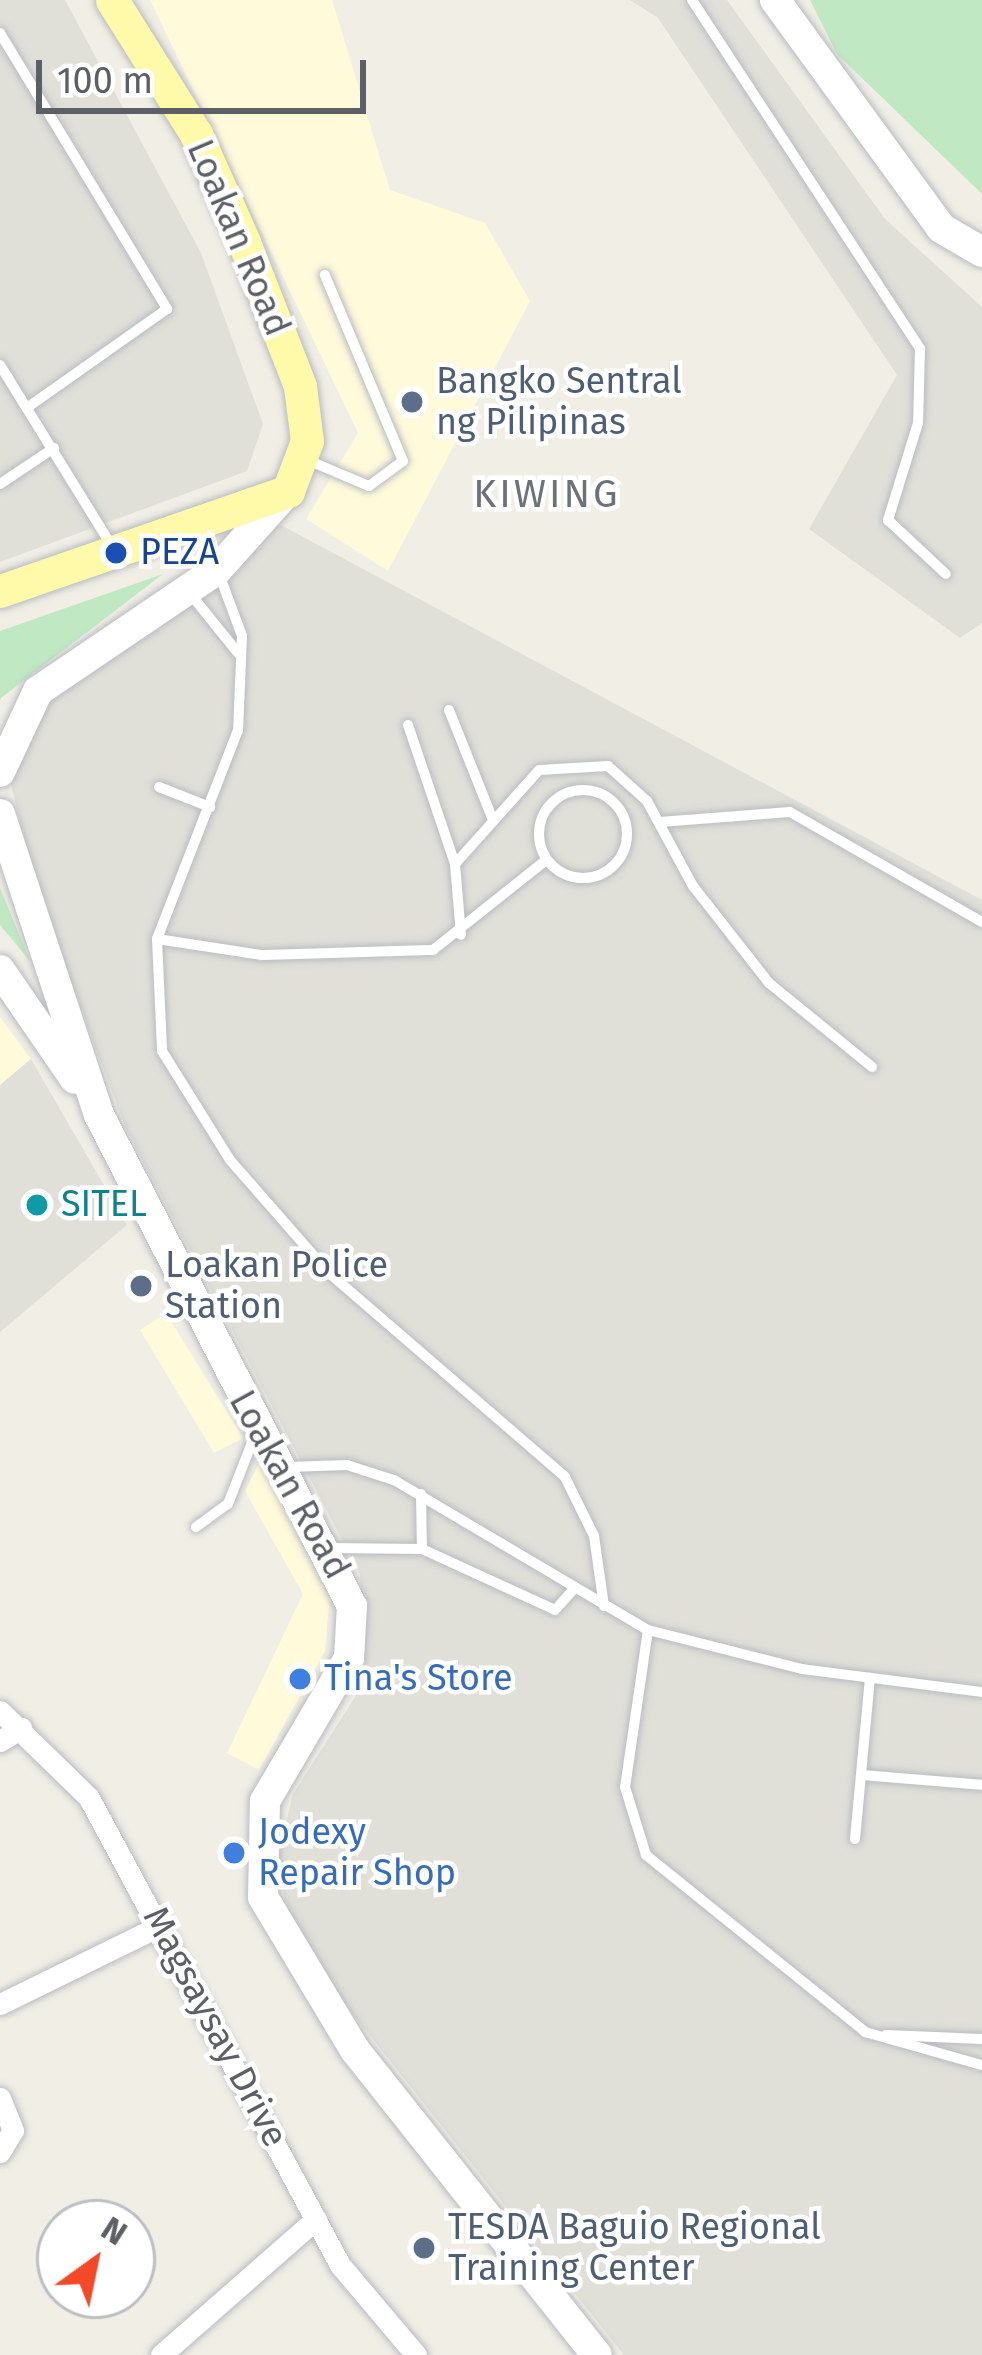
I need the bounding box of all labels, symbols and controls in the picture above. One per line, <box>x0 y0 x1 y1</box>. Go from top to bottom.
scale bar <box>42 36 372 110</box>
text: 100 m <box>57 59 153 103</box>
street label: Loakan Road <box>177 134 299 342</box>
place label: Bangko Sentral ng Pilipinas <box>436 359 682 444</box>
marker: Bangko Sentral ng Pilipinas <box>399 389 425 415</box>
district label: KIWING <box>473 471 621 517</box>
place label: PEZA <box>140 531 219 575</box>
marker: PEZA <box>103 540 129 566</box>
place label: SITEL <box>61 1183 147 1227</box>
marker: SITEL <box>24 1192 50 1218</box>
place label: Loakan Police Station <box>165 1243 388 1328</box>
marker: Loakan Police Station <box>128 1273 154 1299</box>
street label: Loakan Road <box>220 1383 358 1587</box>
place label: Tina's Store <box>324 1657 512 1701</box>
marker: Tina's Store <box>287 1666 313 1692</box>
place label: Jodexy Repair Shop <box>258 1810 456 1895</box>
marker: Jodexy Repair Shop <box>221 1840 247 1866</box>
street label: Magsaysay Drive <box>134 1900 296 2154</box>
north arrow <box>36 2199 156 2319</box>
place label: TESDA Baguio Regional Training Center <box>448 2205 821 2290</box>
text: N <box>94 2209 134 2254</box>
marker: TESDA Baguio Regional Training Center <box>411 2235 437 2261</box>

